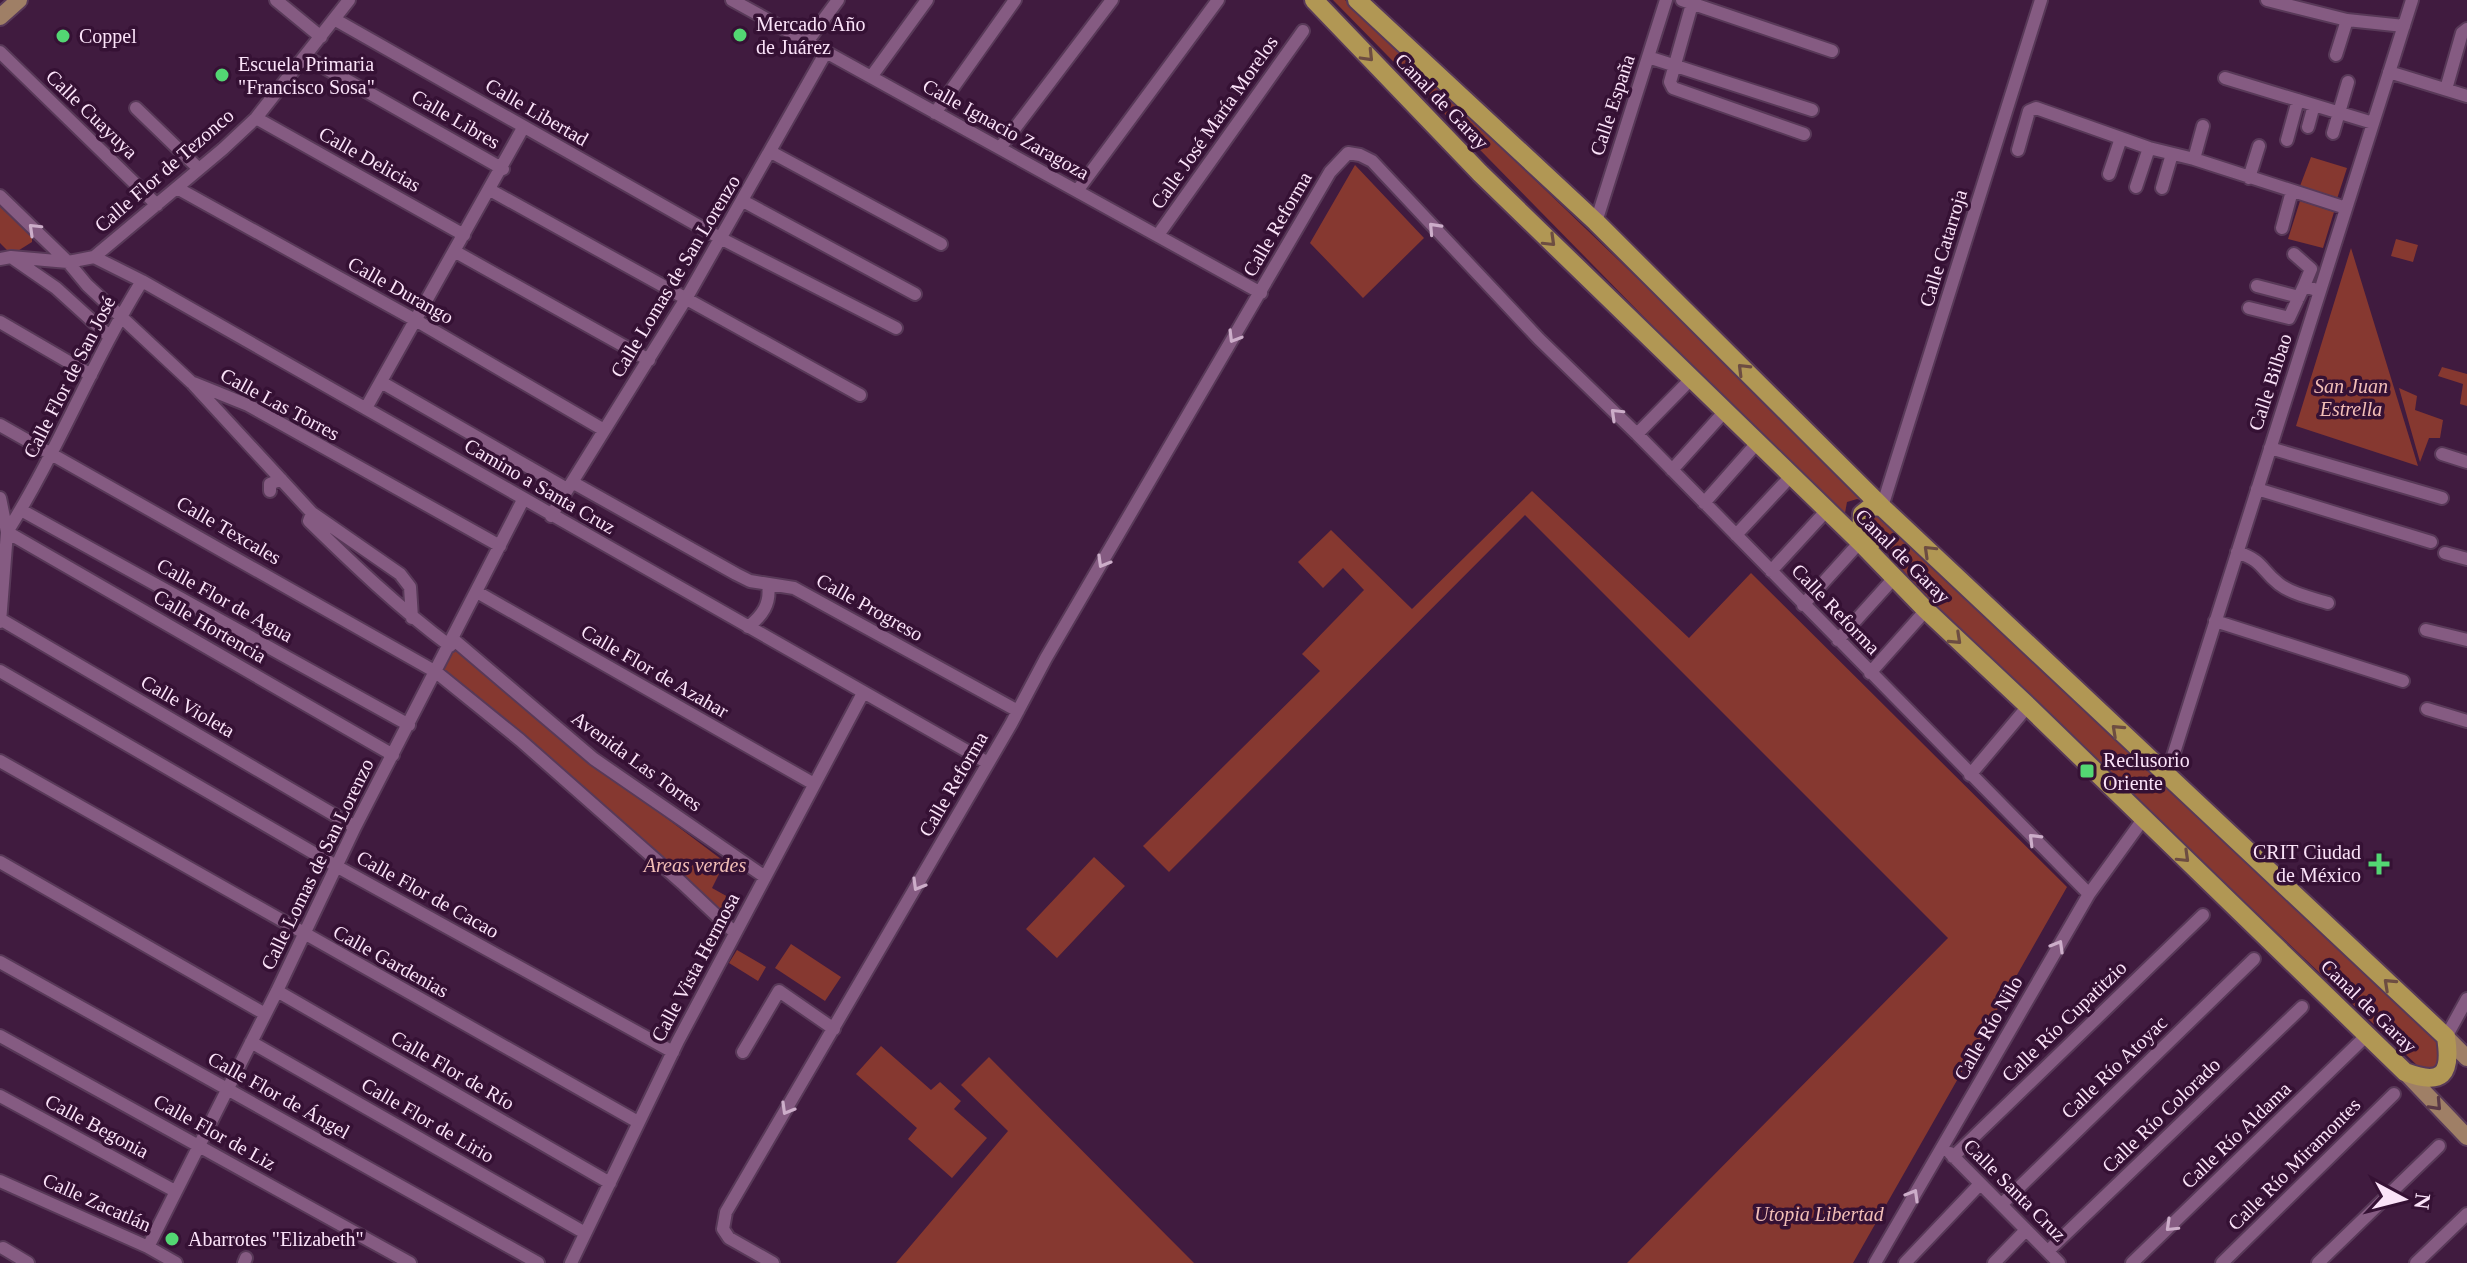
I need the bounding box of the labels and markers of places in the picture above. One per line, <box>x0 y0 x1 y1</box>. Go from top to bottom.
place label: Mercado Año de Juárez <box>756 13 865 58</box>
place label: Coppel <box>79 25 137 48</box>
marker: Mercado Año de Juárez <box>731 26 749 44</box>
marker: Coppel <box>54 27 72 45</box>
place label: Escuela Primaria "Francisco Sosa" <box>238 53 375 98</box>
marker: Escuela Primaria "Francisco Sosa" <box>213 66 231 84</box>
place label: Reclusorio Oriente <box>2103 749 2190 794</box>
marker: Reclusorio Oriente <box>2078 762 2096 780</box>
place label: CRIT Ciudad de México <box>2253 841 2361 886</box>
marker: CRIT Ciudad de México <box>2368 853 2390 875</box>
place label: Abarrotes "Elizabeth" <box>188 1228 364 1250</box>
marker: Abarrotes "Elizabeth" <box>163 1230 181 1248</box>

